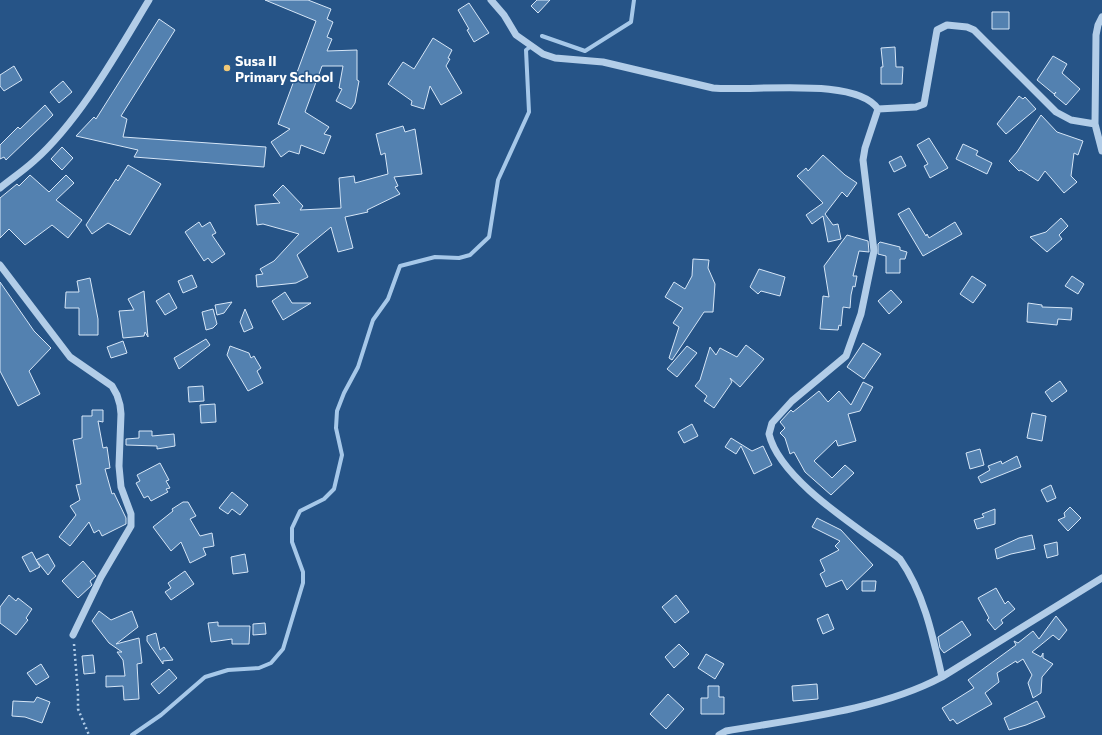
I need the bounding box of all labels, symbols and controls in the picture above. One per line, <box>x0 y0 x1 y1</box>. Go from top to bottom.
place label: Susa II Primary School <box>235 52 333 85</box>
marker: Susa II Primary School <box>222 63 232 73</box>

